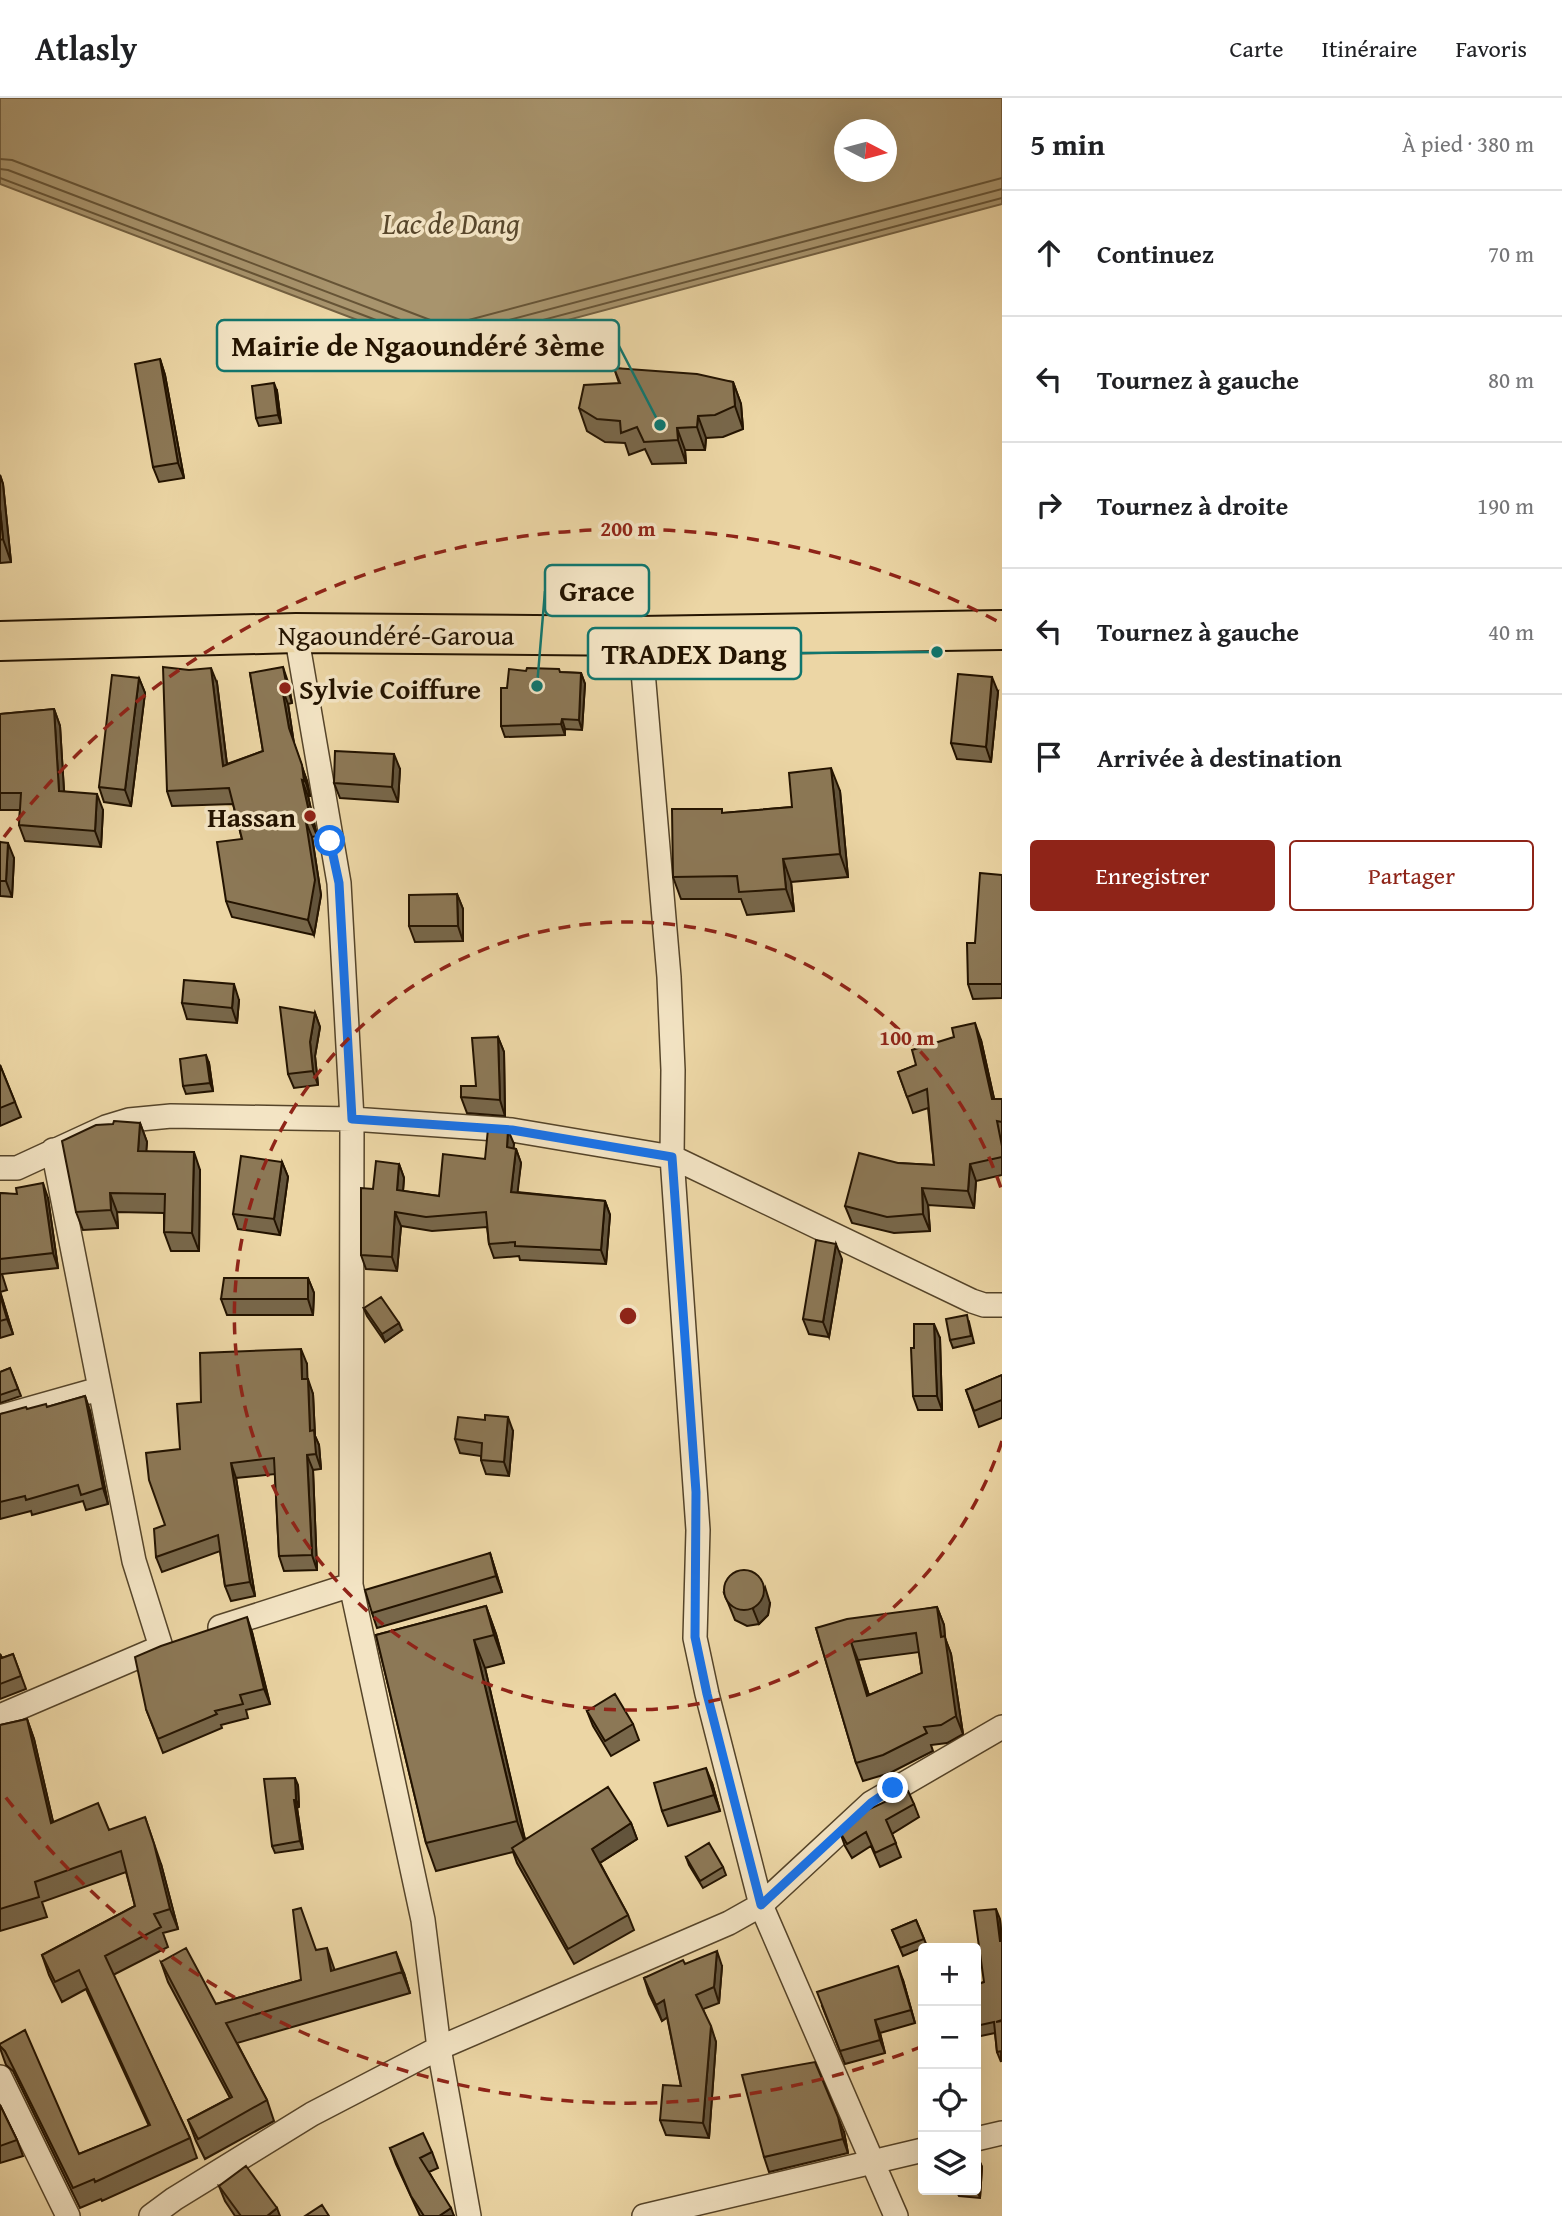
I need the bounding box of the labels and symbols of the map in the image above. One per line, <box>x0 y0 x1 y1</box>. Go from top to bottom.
north arrow <box>834 119 897 182</box>
water label: Lac de Dang <box>381 201 520 245</box>
callout: Mairie de Ngaoundéré 3ème <box>217 320 619 371</box>
text: Mairie de Ngaoundéré 3ème <box>231 323 605 367</box>
text: 200 m <box>600 513 656 544</box>
callout: Grace <box>545 565 649 616</box>
text: Grace <box>559 568 635 612</box>
street label: Ngaoundéré-Garoua <box>278 614 515 655</box>
callout: TRADEX Dang <box>588 628 801 679</box>
text: TRADEX Dang <box>601 631 787 675</box>
place label: Sylvie Coiffure <box>299 668 481 709</box>
marker: Sylvie Coiffure <box>277 680 293 696</box>
place label: Hassan <box>207 796 296 837</box>
marker: Hassan <box>302 808 318 824</box>
route start <box>314 825 345 856</box>
text: 100 m <box>879 1022 935 1053</box>
centre of rings <box>616 1304 640 1328</box>
route end <box>877 1772 908 1803</box>

